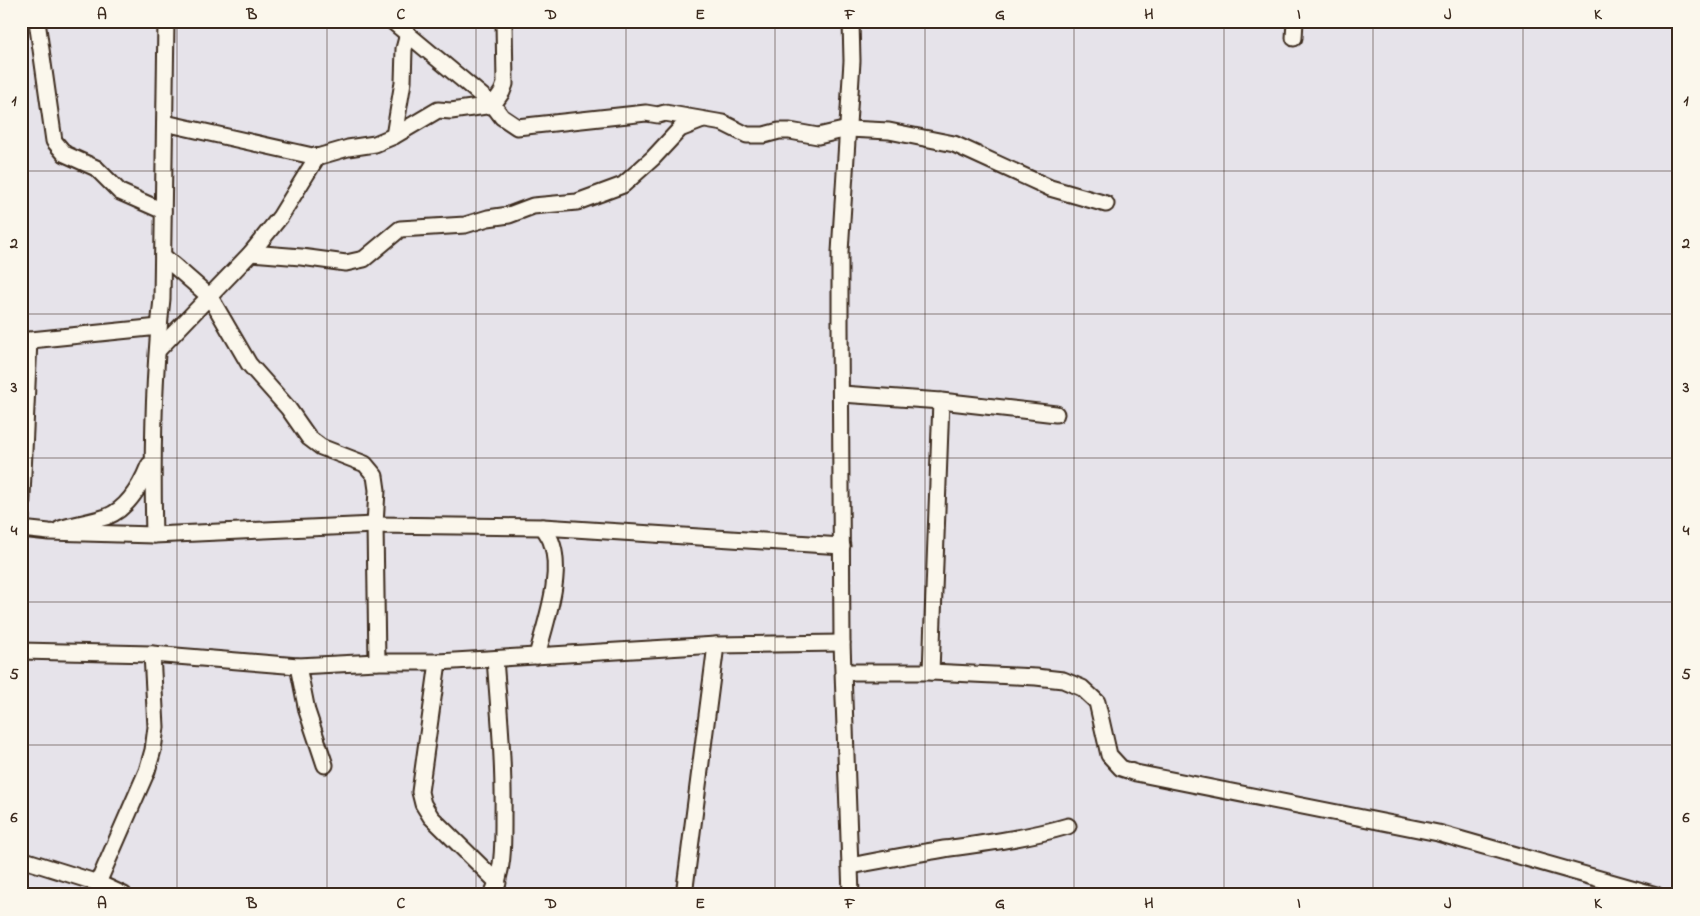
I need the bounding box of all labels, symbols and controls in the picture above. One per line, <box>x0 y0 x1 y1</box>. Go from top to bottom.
text: A <box>97 3 107 27</box>
text: B <box>246 3 258 27</box>
text: C <box>397 3 406 27</box>
text: D <box>544 3 557 27</box>
text: E <box>695 3 705 27</box>
text: F <box>844 3 856 27</box>
text: G <box>995 3 1005 27</box>
text: H <box>1144 3 1154 27</box>
text: I <box>1297 3 1301 27</box>
text: J <box>1444 3 1452 27</box>
text: K <box>1594 3 1603 27</box>
text: 1 <box>11 89 17 113</box>
text: 1 <box>1683 89 1689 113</box>
text: 2 <box>9 232 18 256</box>
text: 2 <box>1681 232 1690 256</box>
text: 3 <box>10 376 18 400</box>
text: 3 <box>1682 376 1690 400</box>
text: 4 <box>10 519 18 543</box>
text: 4 <box>1682 519 1690 543</box>
text: 5 <box>9 663 19 687</box>
text: 5 <box>1681 663 1691 687</box>
text: 6 <box>9 806 18 830</box>
text: 6 <box>1681 806 1690 830</box>
text: A <box>97 892 107 916</box>
text: B <box>246 892 258 916</box>
text: C <box>397 892 406 916</box>
text: D <box>544 892 557 916</box>
text: E <box>695 892 705 916</box>
text: F <box>844 892 856 916</box>
text: G <box>995 892 1005 916</box>
text: H <box>1144 892 1154 916</box>
text: I <box>1297 892 1301 916</box>
text: J <box>1444 892 1452 916</box>
text: K <box>1594 892 1603 916</box>

